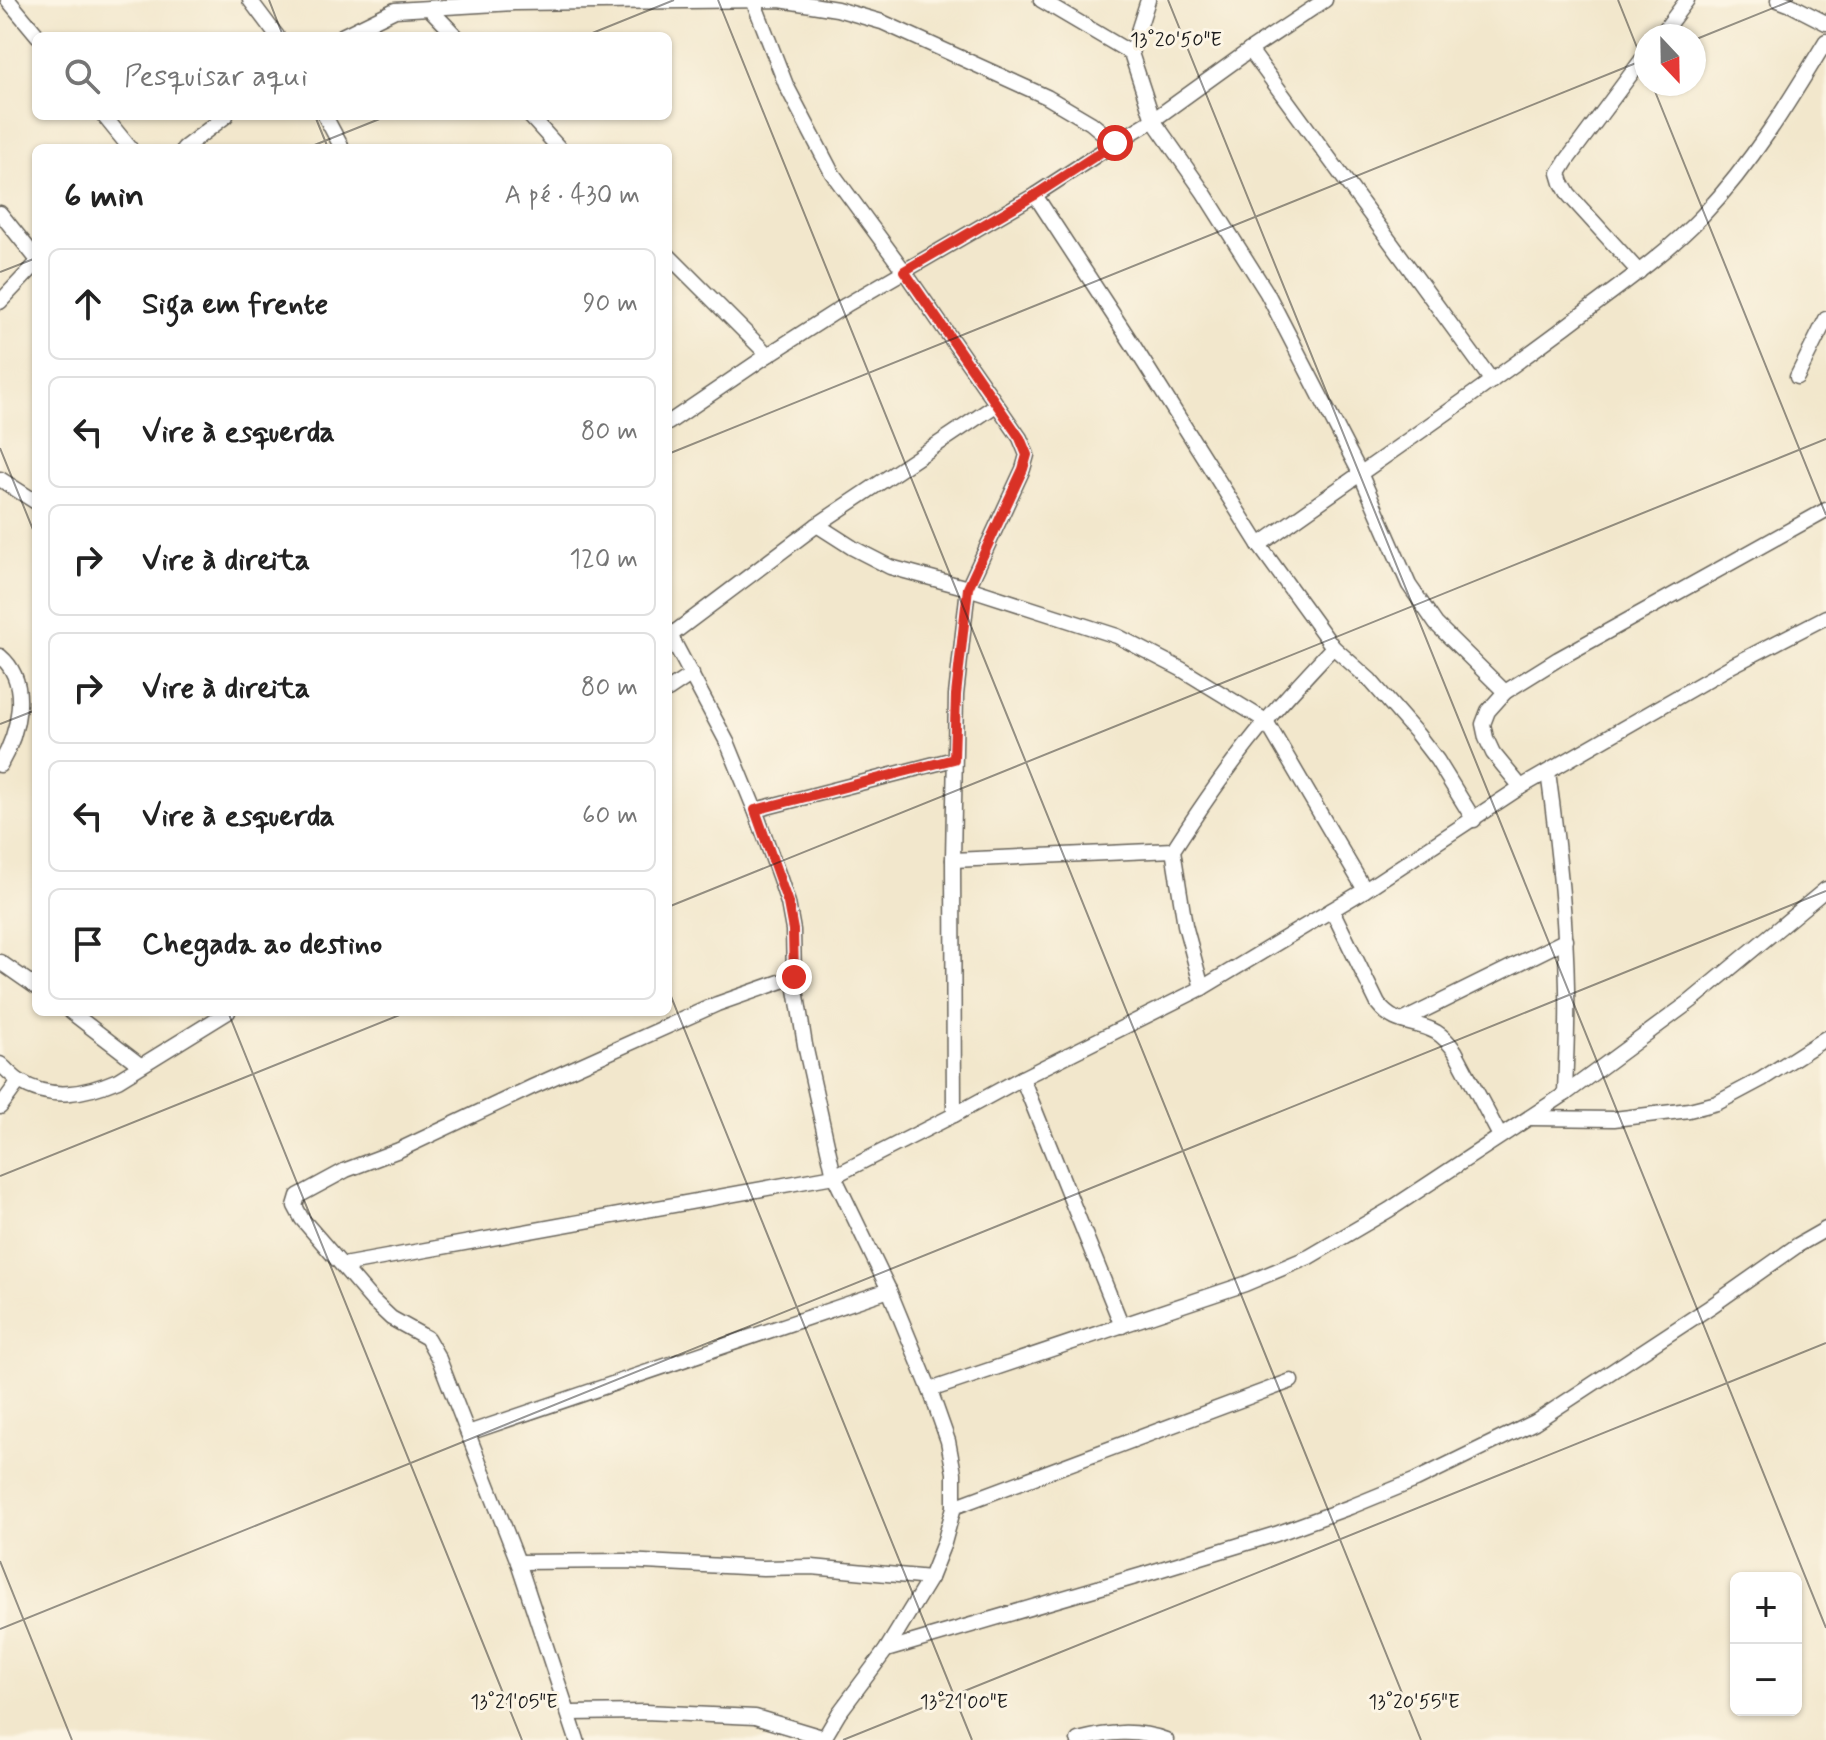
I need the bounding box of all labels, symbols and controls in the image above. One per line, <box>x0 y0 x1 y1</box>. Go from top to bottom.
north arrow <box>1634 24 1706 96</box>
text: 13°20'50"E <box>1130 27 1222 54</box>
search box <box>32 32 672 120</box>
icon: search <box>60 54 104 98</box>
text: Pesquisar aqui <box>124 57 308 96</box>
route start <box>1097 125 1133 161</box>
text: 6 min <box>64 174 144 219</box>
text: A pé · 430 m <box>504 179 640 213</box>
icon: ahead <box>66 282 110 326</box>
text: Siga em frente <box>142 285 328 324</box>
text: 90 m <box>583 287 638 321</box>
icon: left <box>66 410 110 454</box>
text: Vire à esquerda <box>142 413 335 452</box>
text: 80 m <box>581 415 638 449</box>
icon: right <box>66 538 110 582</box>
text: Vire à direita <box>142 541 310 580</box>
text: 120 m <box>569 543 638 577</box>
icon: right <box>66 666 110 710</box>
text: Vire à direita <box>142 669 310 708</box>
text: 80 m <box>581 671 638 705</box>
icon: left <box>66 794 110 838</box>
text: Vire à esquerda <box>142 797 335 836</box>
text: 60 m <box>582 799 638 833</box>
icon: arrive <box>66 922 110 966</box>
text: Chegada ao destino <box>142 925 382 964</box>
route end <box>776 959 812 995</box>
map controls <box>1730 1572 1802 1716</box>
button: + <box>1730 1572 1802 1644</box>
button: − <box>1730 1644 1802 1716</box>
text: 13°21'05"E <box>470 1689 558 1716</box>
text: 13°21'00"E <box>920 1689 1008 1716</box>
text: 13°20'55"E <box>1368 1689 1460 1716</box>

